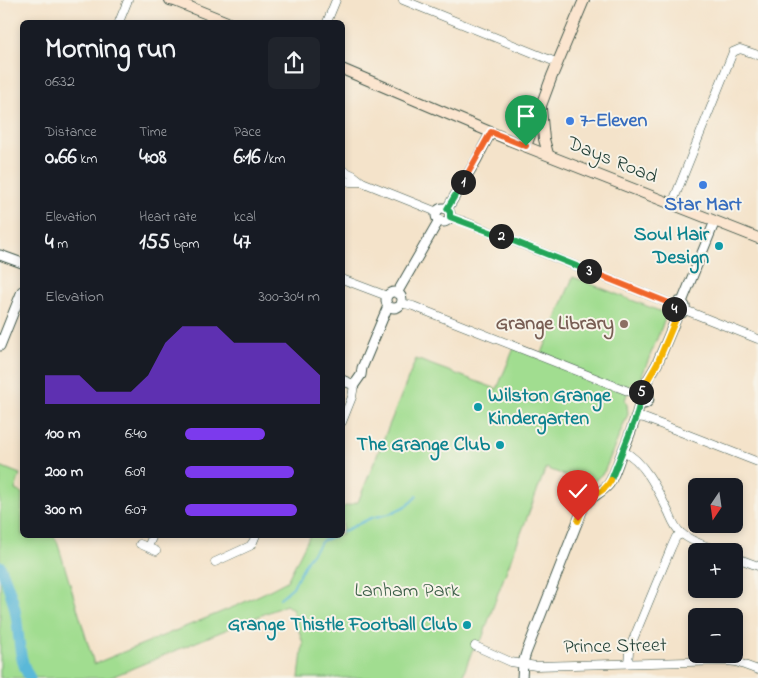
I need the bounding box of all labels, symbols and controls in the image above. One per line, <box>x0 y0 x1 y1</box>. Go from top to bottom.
text: Morning run <box>45 30 176 71</box>
button: share <box>268 37 320 89</box>
text: 06:32 <box>45 70 75 94</box>
pin <box>505 95 547 146</box>
icon: arrive <box>512 102 540 130</box>
place label: 7-Eleven <box>580 107 647 136</box>
marker: 7-Eleven <box>564 115 576 127</box>
text: Distance <box>45 122 97 143</box>
text: Time <box>139 122 167 143</box>
text: Pace <box>234 122 261 143</box>
street label: Days Road <box>561 129 662 192</box>
text: 0.66 <box>45 143 77 173</box>
text: 4:08 <box>139 143 167 173</box>
text: 6:16 <box>234 143 261 173</box>
text: km <box>77 149 97 170</box>
text: /km <box>261 149 285 170</box>
pin: 1 <box>450 170 476 194</box>
text: 1 <box>461 172 466 193</box>
marker: Star Mart <box>697 179 709 191</box>
place label: Star Mart <box>664 191 742 220</box>
text: Elevation <box>45 207 96 228</box>
text: Heart rate <box>139 207 197 228</box>
text: kcal <box>234 207 256 228</box>
place label: Soul Hair Design <box>634 221 710 274</box>
pin: 2 <box>488 224 514 248</box>
text: 2 <box>498 226 505 247</box>
text: 4 <box>45 228 54 258</box>
text: 155 <box>139 228 170 258</box>
text: 47 <box>234 228 251 258</box>
text: m <box>54 234 68 255</box>
text: bpm <box>170 234 199 255</box>
marker: Soul Hair Design <box>713 240 725 252</box>
pin: 3 <box>576 258 602 284</box>
text: 3 <box>587 261 592 282</box>
text: Elevation <box>45 285 104 309</box>
text: 300–304 m <box>258 285 320 309</box>
pin: 4 <box>662 296 686 322</box>
text: 4 <box>672 299 677 320</box>
place label: Grange Library <box>496 310 614 340</box>
marker: Grange Library <box>618 318 630 330</box>
pin: 5 <box>628 380 654 404</box>
place label: Wilston Grange Kindergarten <box>488 382 612 435</box>
text: 5 <box>637 382 646 403</box>
marker: Wilston Grange Kindergarten <box>472 401 484 413</box>
text: 100 m <box>45 422 80 446</box>
text: 6:40 <box>125 422 147 446</box>
place label: The Grange Club <box>356 431 490 461</box>
marker: The Grange Club <box>494 439 506 451</box>
text: 200 m <box>45 460 83 484</box>
text: 6:09 <box>125 460 145 484</box>
pin <box>557 470 599 521</box>
icon: check <box>564 477 592 505</box>
north arrow <box>688 478 742 532</box>
map controls <box>688 478 743 663</box>
text: 300 m <box>45 498 82 522</box>
text: 6:07 <box>125 498 147 522</box>
button: + <box>688 543 743 598</box>
park label: Lanham Park <box>354 577 460 606</box>
button: − <box>688 608 743 663</box>
place label: Grange Thistle Football Club <box>228 611 457 641</box>
marker: Grange Thistle Football Club <box>461 619 473 631</box>
street label: Prince Street <box>563 632 667 662</box>

